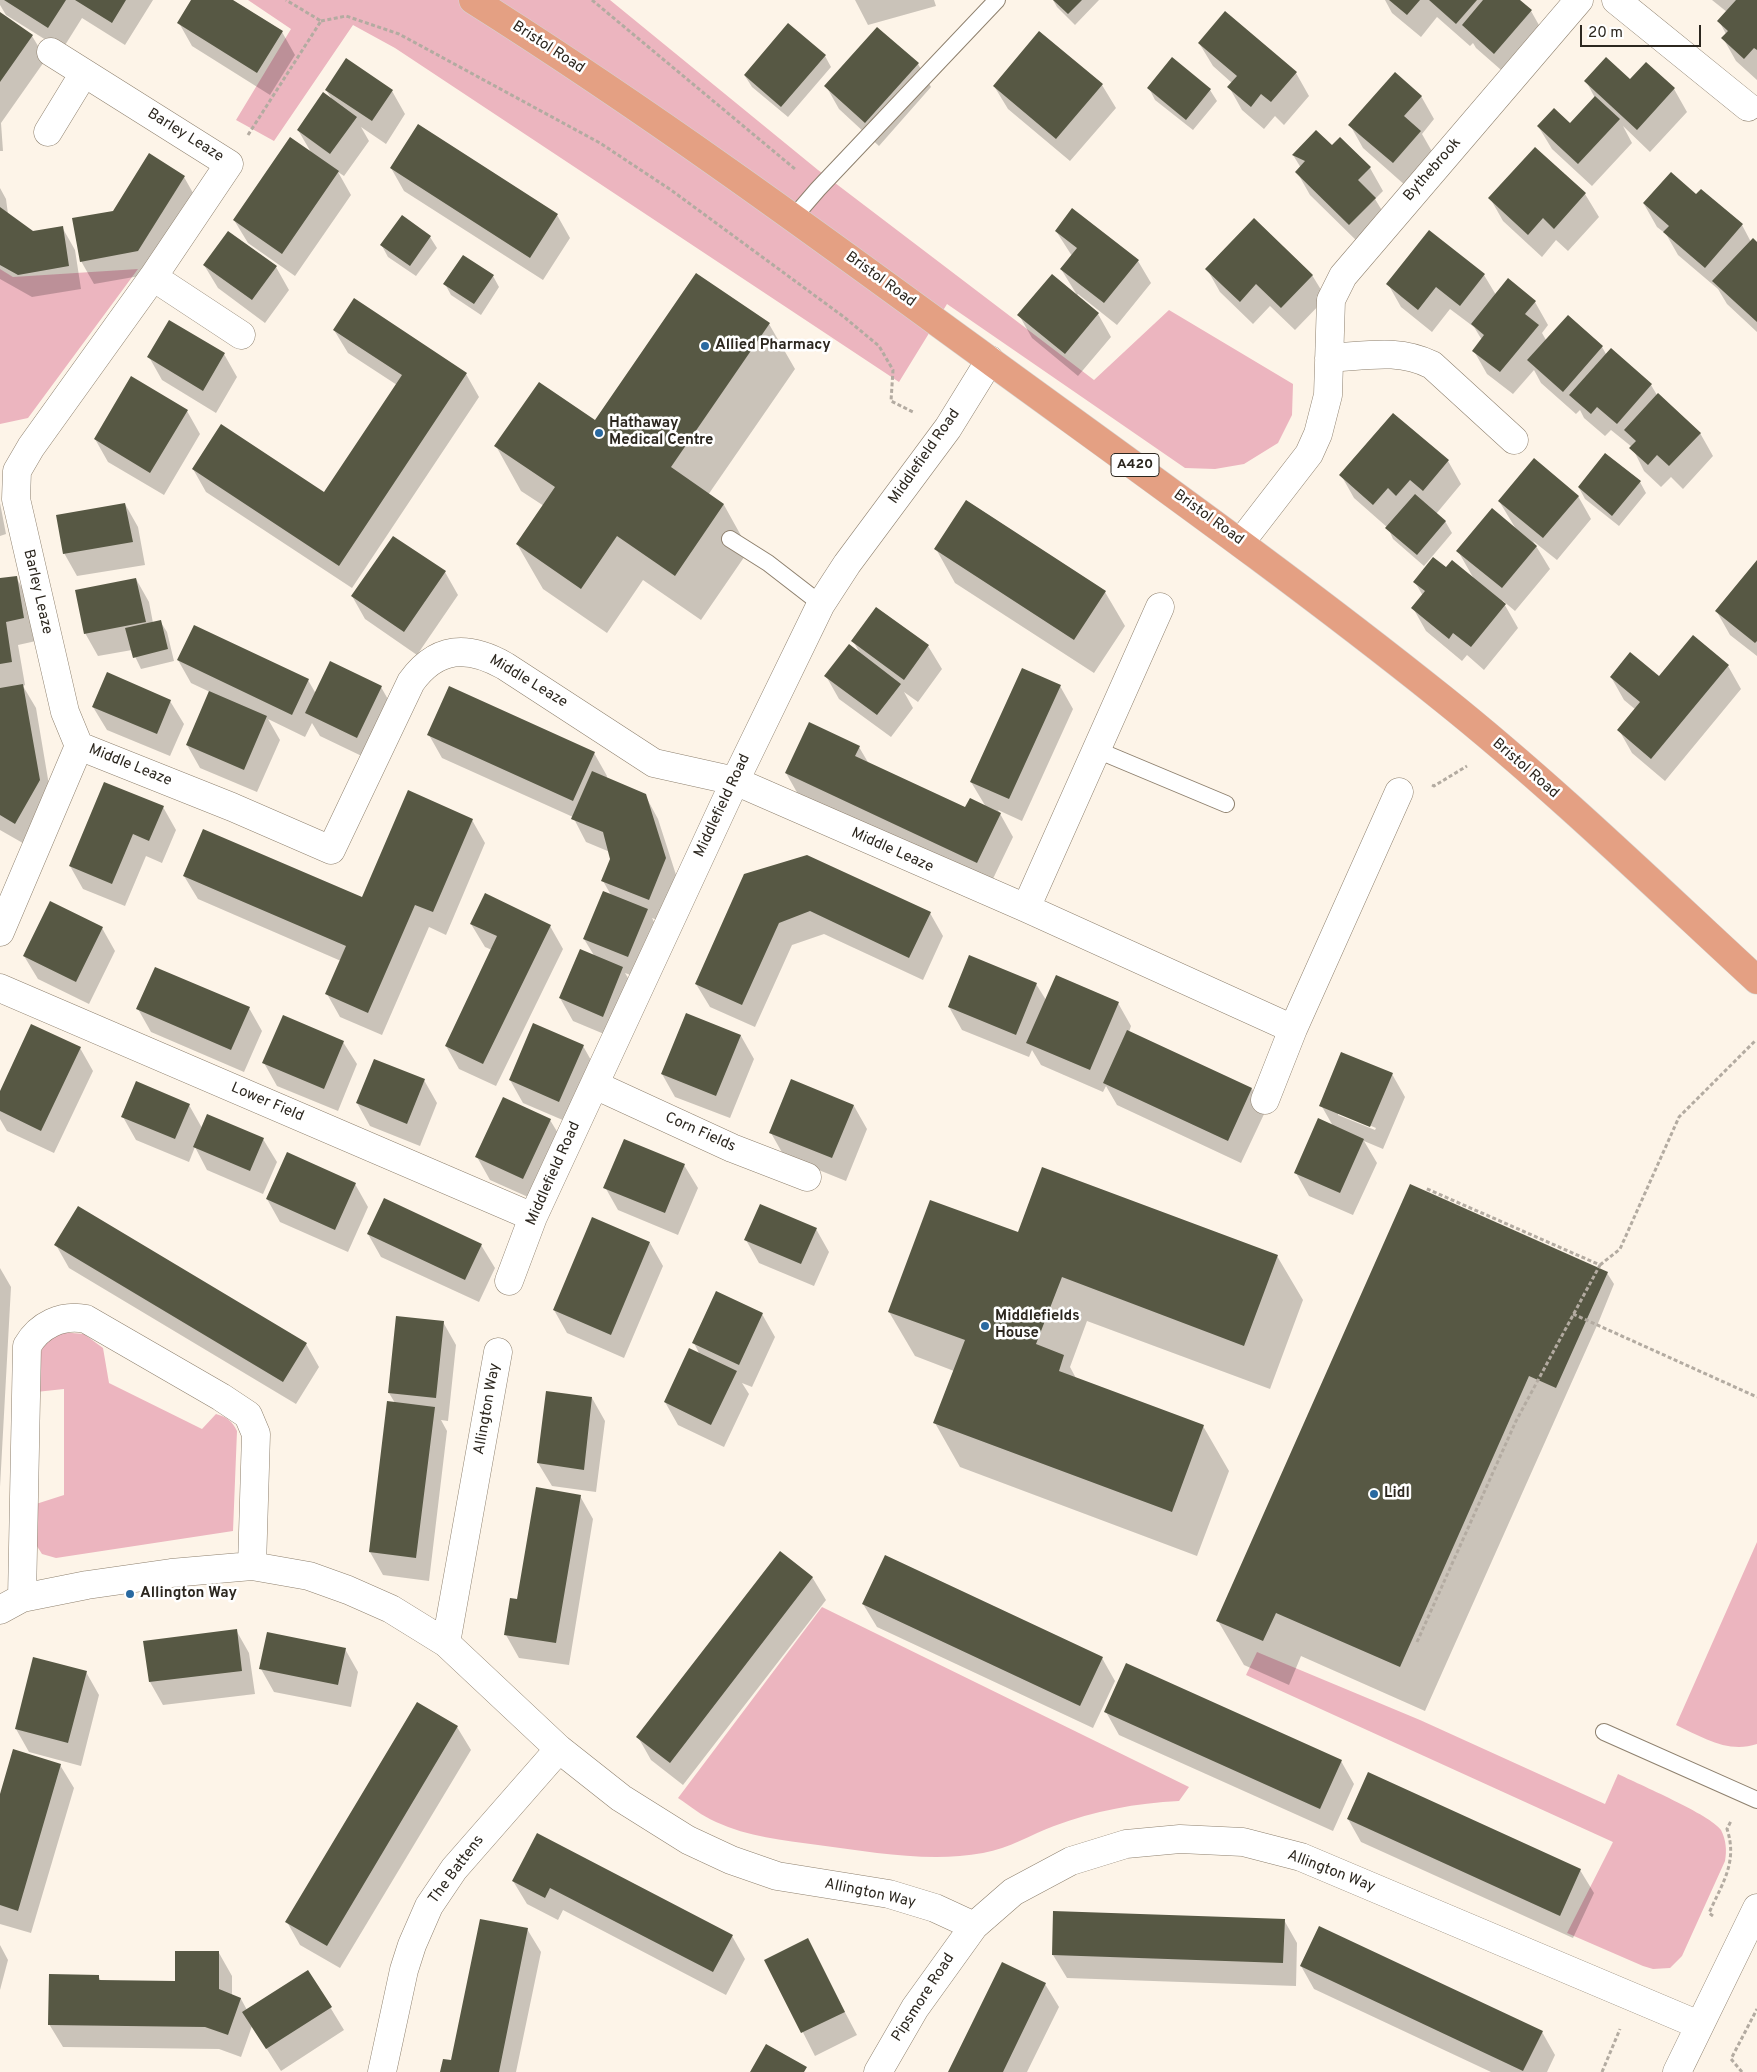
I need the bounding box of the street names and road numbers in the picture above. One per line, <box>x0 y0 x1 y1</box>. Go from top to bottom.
street label: Bristol Road <box>509 18 587 78</box>
street label: Barley Leaze <box>143 105 227 167</box>
street label: Bythebrook <box>1400 135 1466 205</box>
street label: Bristol Road <box>841 249 919 311</box>
street label: Middlefield Road <box>886 406 964 508</box>
road number: A420 <box>1111 454 1159 476</box>
street label: Bristol Road <box>1169 487 1247 549</box>
street label: Barley Leaze <box>18 548 56 636</box>
street label: Middle Leaze <box>486 652 570 712</box>
street label: Bristol Road <box>1488 735 1562 803</box>
street label: Middle Leaze <box>86 741 174 791</box>
street label: Middlefield Road <box>691 751 755 861</box>
street label: Middle Leaze <box>848 825 936 877</box>
street label: Lower Field <box>228 1080 306 1126</box>
street label: Corn Fields <box>662 1109 738 1157</box>
street label: Middlefield Road <box>523 1119 585 1229</box>
street label: Allington Way <box>471 1362 505 1456</box>
street label: The Battens <box>425 1832 489 1908</box>
street label: Allington Way <box>1284 1847 1378 1897</box>
street label: Allington Way <box>823 1876 917 1912</box>
street label: Pipsmore Road <box>889 1950 959 2046</box>

